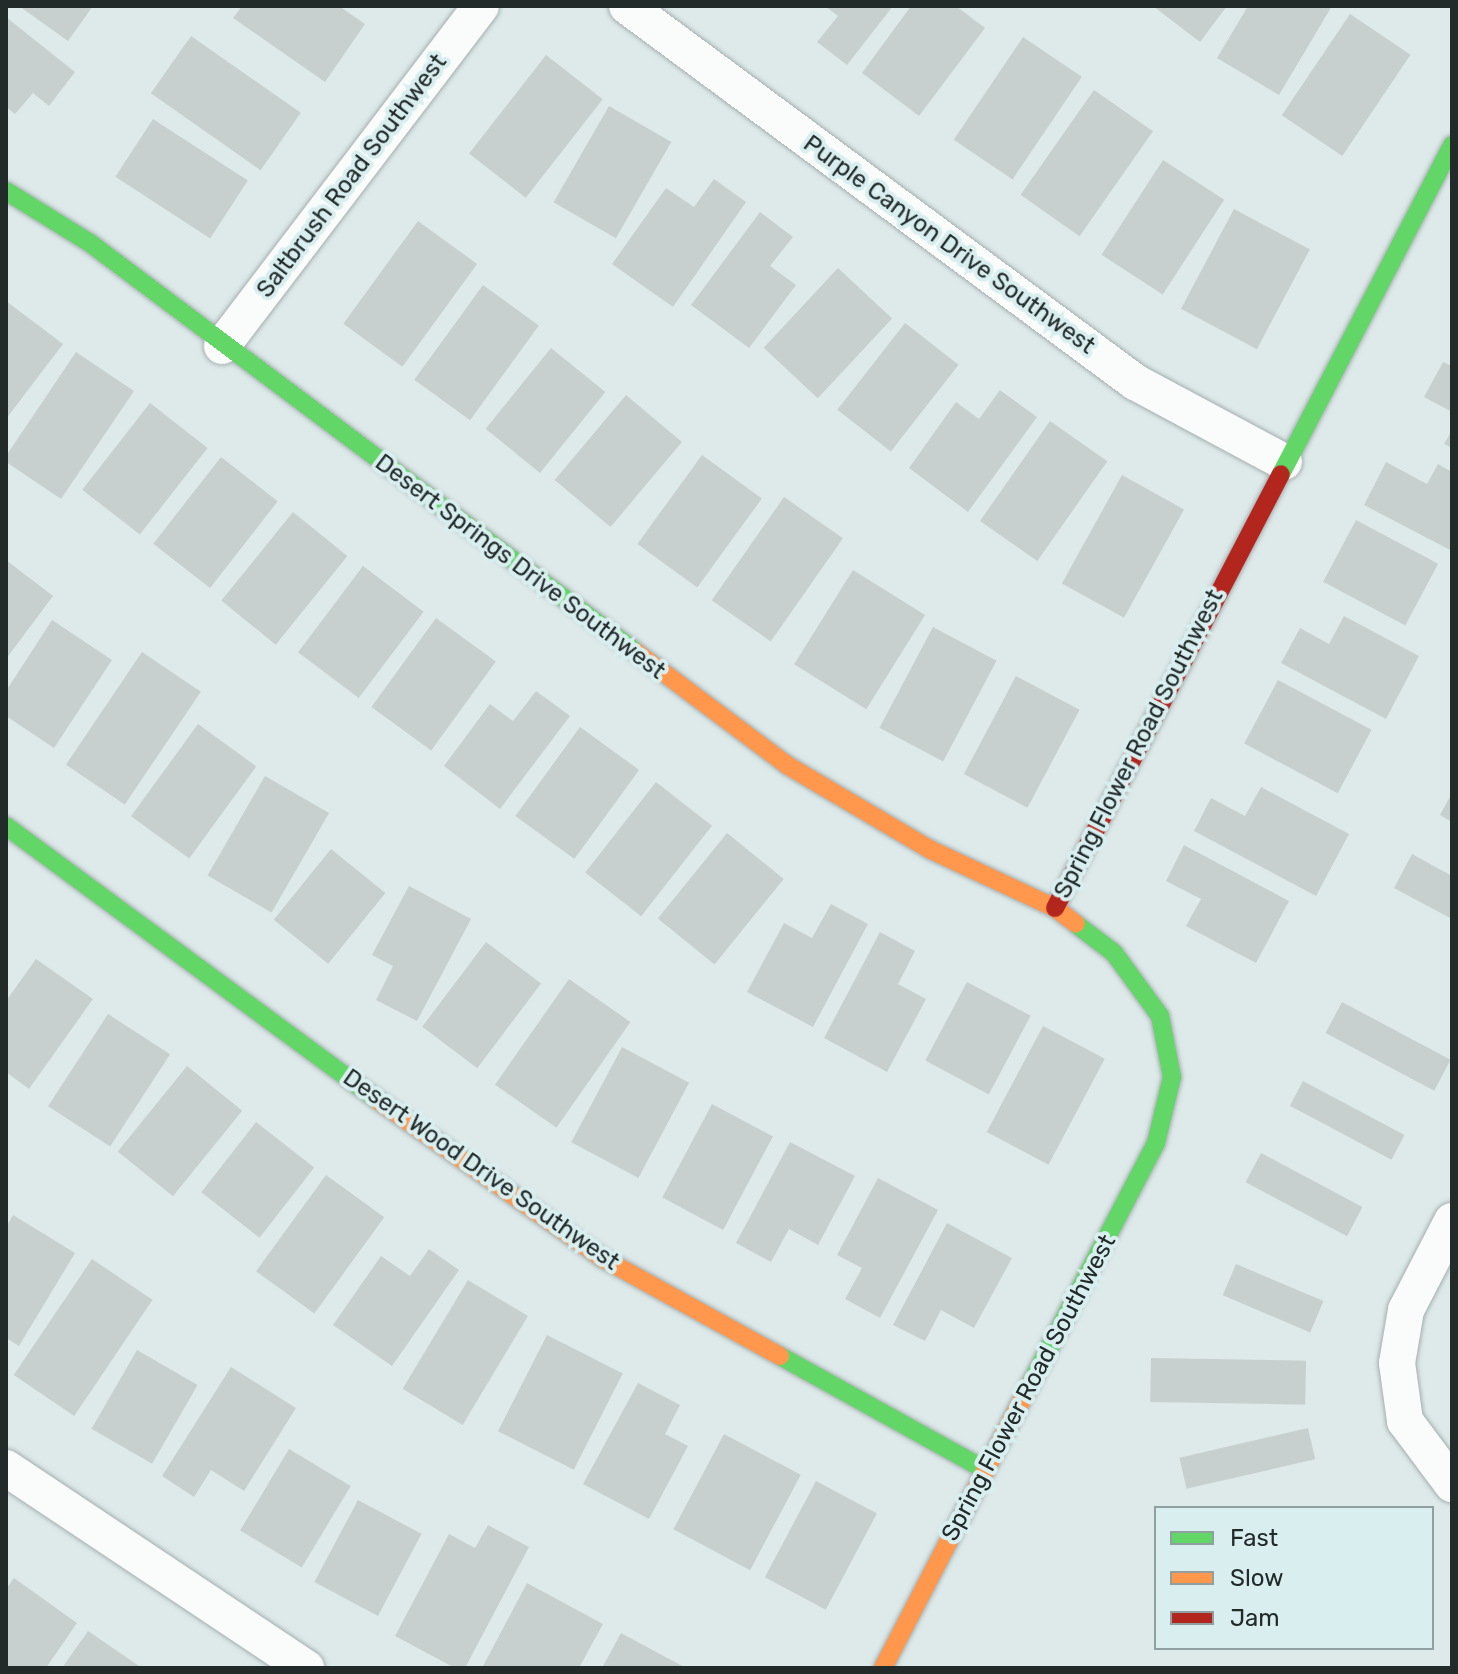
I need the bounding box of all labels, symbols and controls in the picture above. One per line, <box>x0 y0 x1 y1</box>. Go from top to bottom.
street label: Saltbrush Road Southwest <box>251 48 453 304</box>
street label: Purple Canyon Drive Southwest <box>798 129 1100 361</box>
street label: Desert Springs Drive Southwest <box>369 448 671 686</box>
street label: Spring Flower Road Southwest <box>1048 585 1230 903</box>
street label: Desert Wood Drive Southwest <box>337 1063 625 1277</box>
street label: Spring Flower Road Southwest <box>936 1230 1122 1546</box>
legend <box>1154 1506 1434 1650</box>
text: Fast <box>1230 1524 1278 1552</box>
text: Slow <box>1230 1564 1283 1592</box>
text: Jam <box>1230 1604 1280 1632</box>

